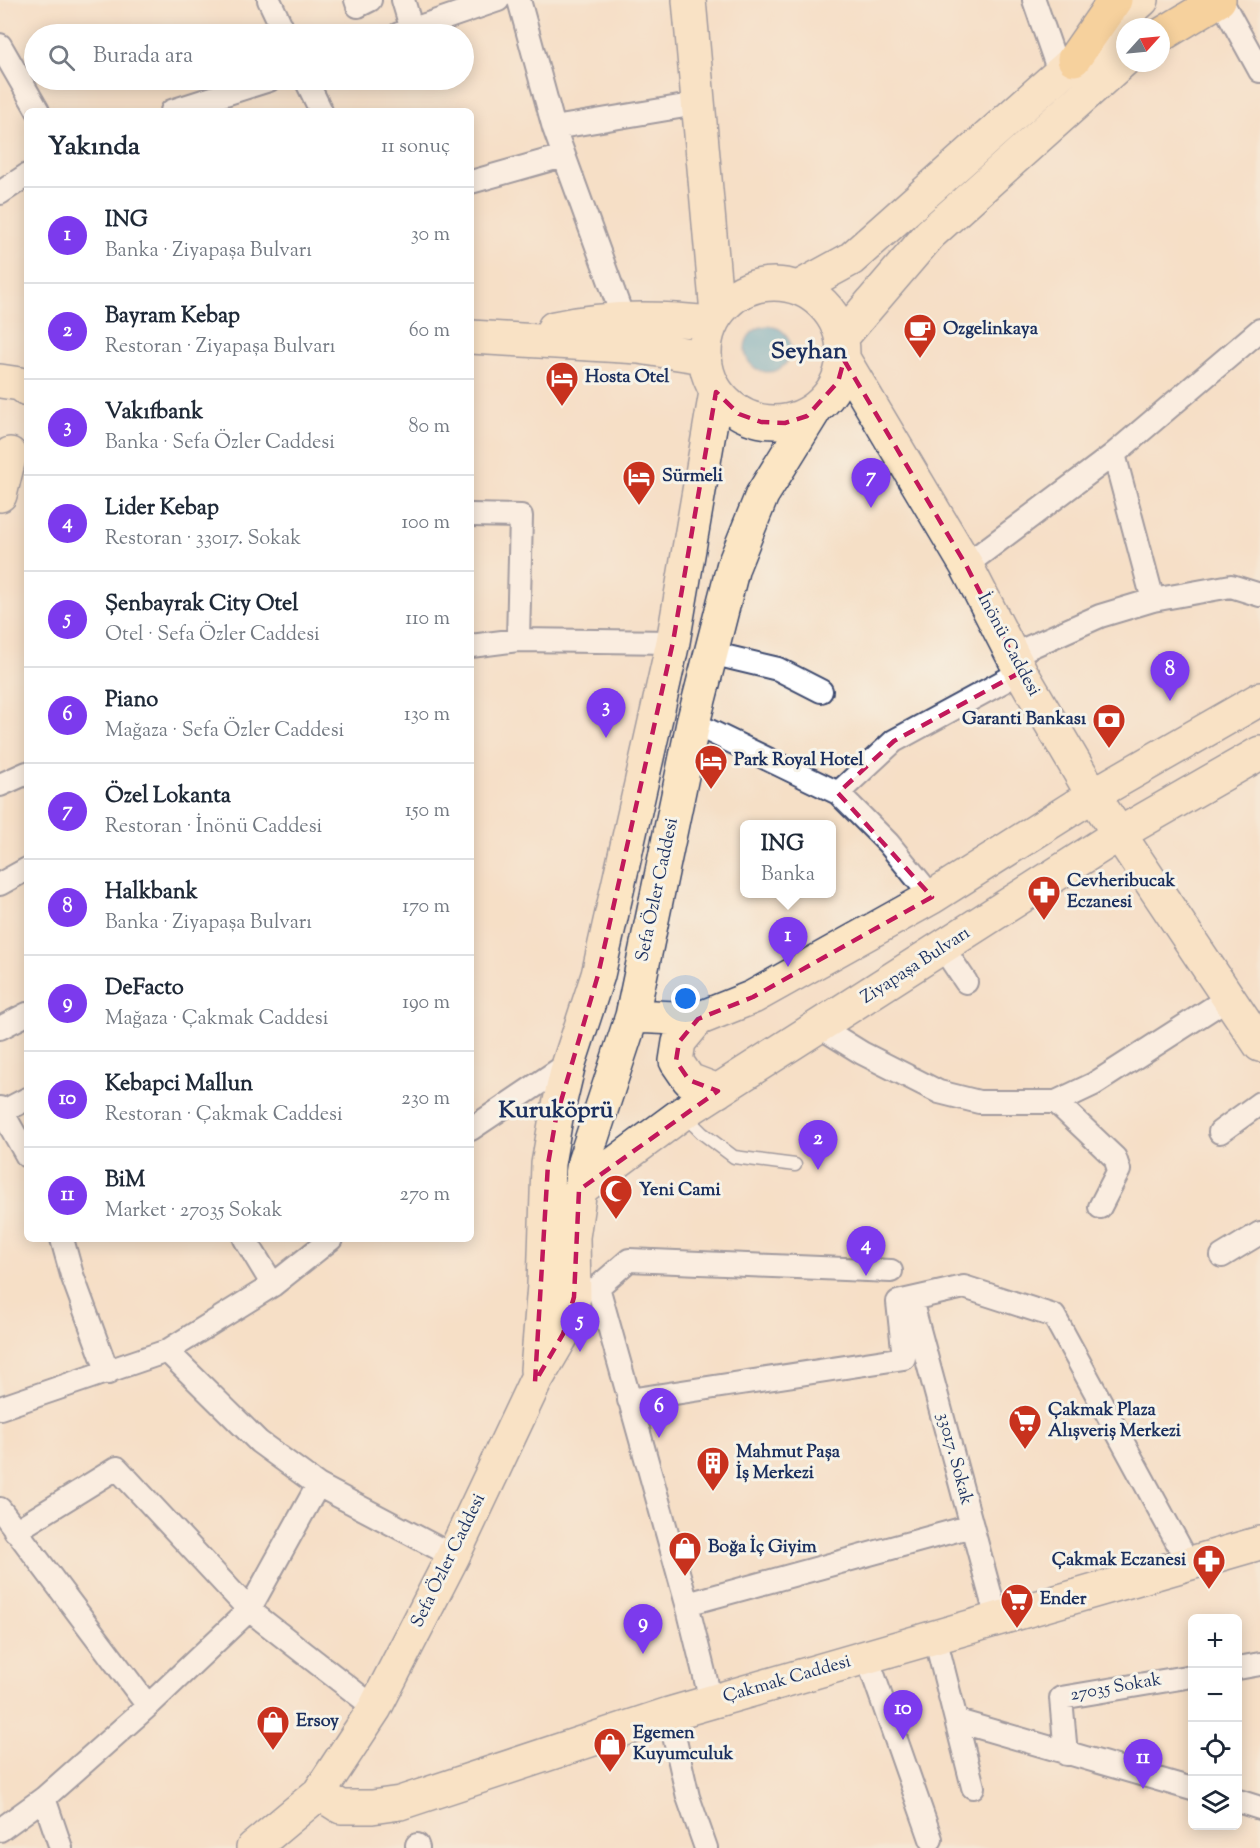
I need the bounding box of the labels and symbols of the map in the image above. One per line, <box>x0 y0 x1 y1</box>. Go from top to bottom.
north arrow <box>1116 18 1170 72</box>
cafe icon: Ozgelinkaya <box>902 312 938 359</box>
place label: Ozgelinkaya <box>943 317 1039 343</box>
district label: Seyhan <box>771 335 848 369</box>
hotel icon: Hosta Otel <box>544 360 580 407</box>
place label: Hosta Otel <box>585 365 670 391</box>
pin: 7 <box>852 458 890 508</box>
hotel icon: Sürmeli <box>621 459 657 506</box>
place label: Sürmeli <box>662 464 724 490</box>
street label: İnönü Caddesi <box>970 589 1046 701</box>
pin: 8 <box>1150 652 1190 701</box>
pin: 3 <box>586 688 626 738</box>
bank icon: Garanti Bankası <box>1091 702 1127 749</box>
place label: Garanti Bankası <box>962 707 1087 733</box>
hotel icon: Park Royal Hotel <box>693 743 729 790</box>
place label: Park Royal Hotel <box>734 748 865 774</box>
street label: Sefa Özler Caddesi <box>630 816 686 964</box>
place label: Cevheribucak Eczanesi <box>1067 869 1176 916</box>
pharmacy icon: Cevheribucak Eczanesi <box>1026 874 1062 921</box>
pin: 1 <box>768 918 808 967</box>
street label: Ziyapaşa Bulvarı <box>856 921 976 1011</box>
your location <box>671 984 700 1013</box>
district label: Kuruköprü <box>499 1094 614 1128</box>
pin: 2 <box>798 1120 838 1170</box>
mosque icon: Yeni Cami <box>598 1173 634 1220</box>
place label: Yeni Cami <box>639 1178 721 1204</box>
pin: 4 <box>846 1226 886 1276</box>
pin: 5 <box>560 1302 600 1352</box>
pin: 6 <box>640 1388 678 1438</box>
place label: Çakmak Plaza Alışveriş Merkezi <box>1048 1398 1182 1445</box>
supermarket icon: Çakmak Plaza Alışveriş Merkezi <box>1007 1403 1043 1450</box>
street label: 33017. Sokak <box>929 1410 979 1508</box>
place label: Mahmut Paşa İş Merkezi <box>736 1440 841 1487</box>
building icon: Mahmut Paşa İş Merkezi <box>695 1445 731 1492</box>
street label: Sefa Özler Caddesi <box>405 1490 493 1632</box>
shop icon: Boğa İç Giyim <box>667 1530 703 1577</box>
place label: Boğa İç Giyim <box>708 1534 817 1561</box>
pharmacy icon: Çakmak Eczanesi <box>1191 1543 1227 1590</box>
place label: Çakmak Eczanesi <box>1052 1548 1187 1574</box>
supermarket icon: Ender <box>999 1582 1035 1629</box>
place label: Ender <box>1040 1587 1087 1613</box>
pin: 9 <box>624 1604 662 1654</box>
street label: Çakmak Caddesi <box>720 1649 854 1711</box>
street label: 27035 Sokak <box>1068 1667 1164 1709</box>
pin: 10 <box>884 1690 922 1740</box>
shop icon: Ersoy <box>255 1704 291 1751</box>
place label: Ersoy <box>296 1709 339 1735</box>
place label: Egemen Kuyumculuk <box>633 1721 734 1768</box>
shop icon: Egemen Kuyumculuk <box>592 1726 628 1773</box>
pin: 11 <box>1124 1740 1162 1789</box>

